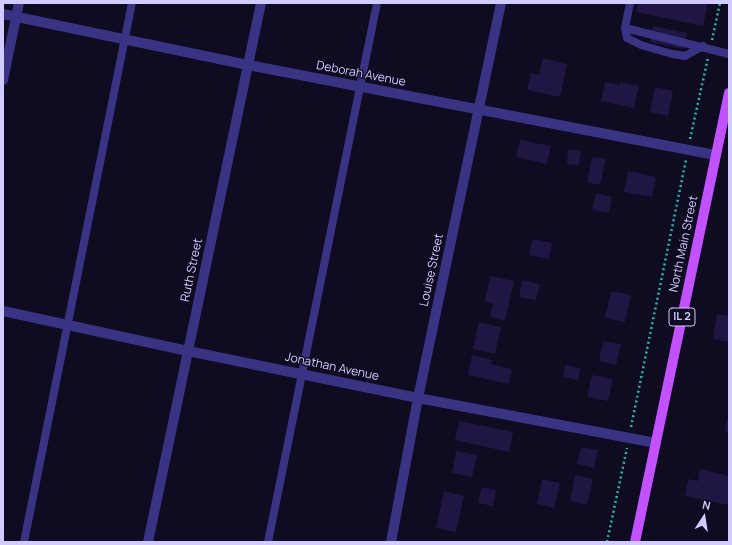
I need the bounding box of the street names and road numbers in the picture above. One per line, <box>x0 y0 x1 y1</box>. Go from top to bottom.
street label: Deborah Avenue <box>315 58 407 90</box>
street label: North Main Street <box>667 194 701 294</box>
street label: Louise Street <box>417 232 447 308</box>
street label: Ruth Street <box>178 237 206 303</box>
road number: IL 2 <box>669 308 695 326</box>
street label: Jonathan Avenue <box>284 350 380 384</box>

